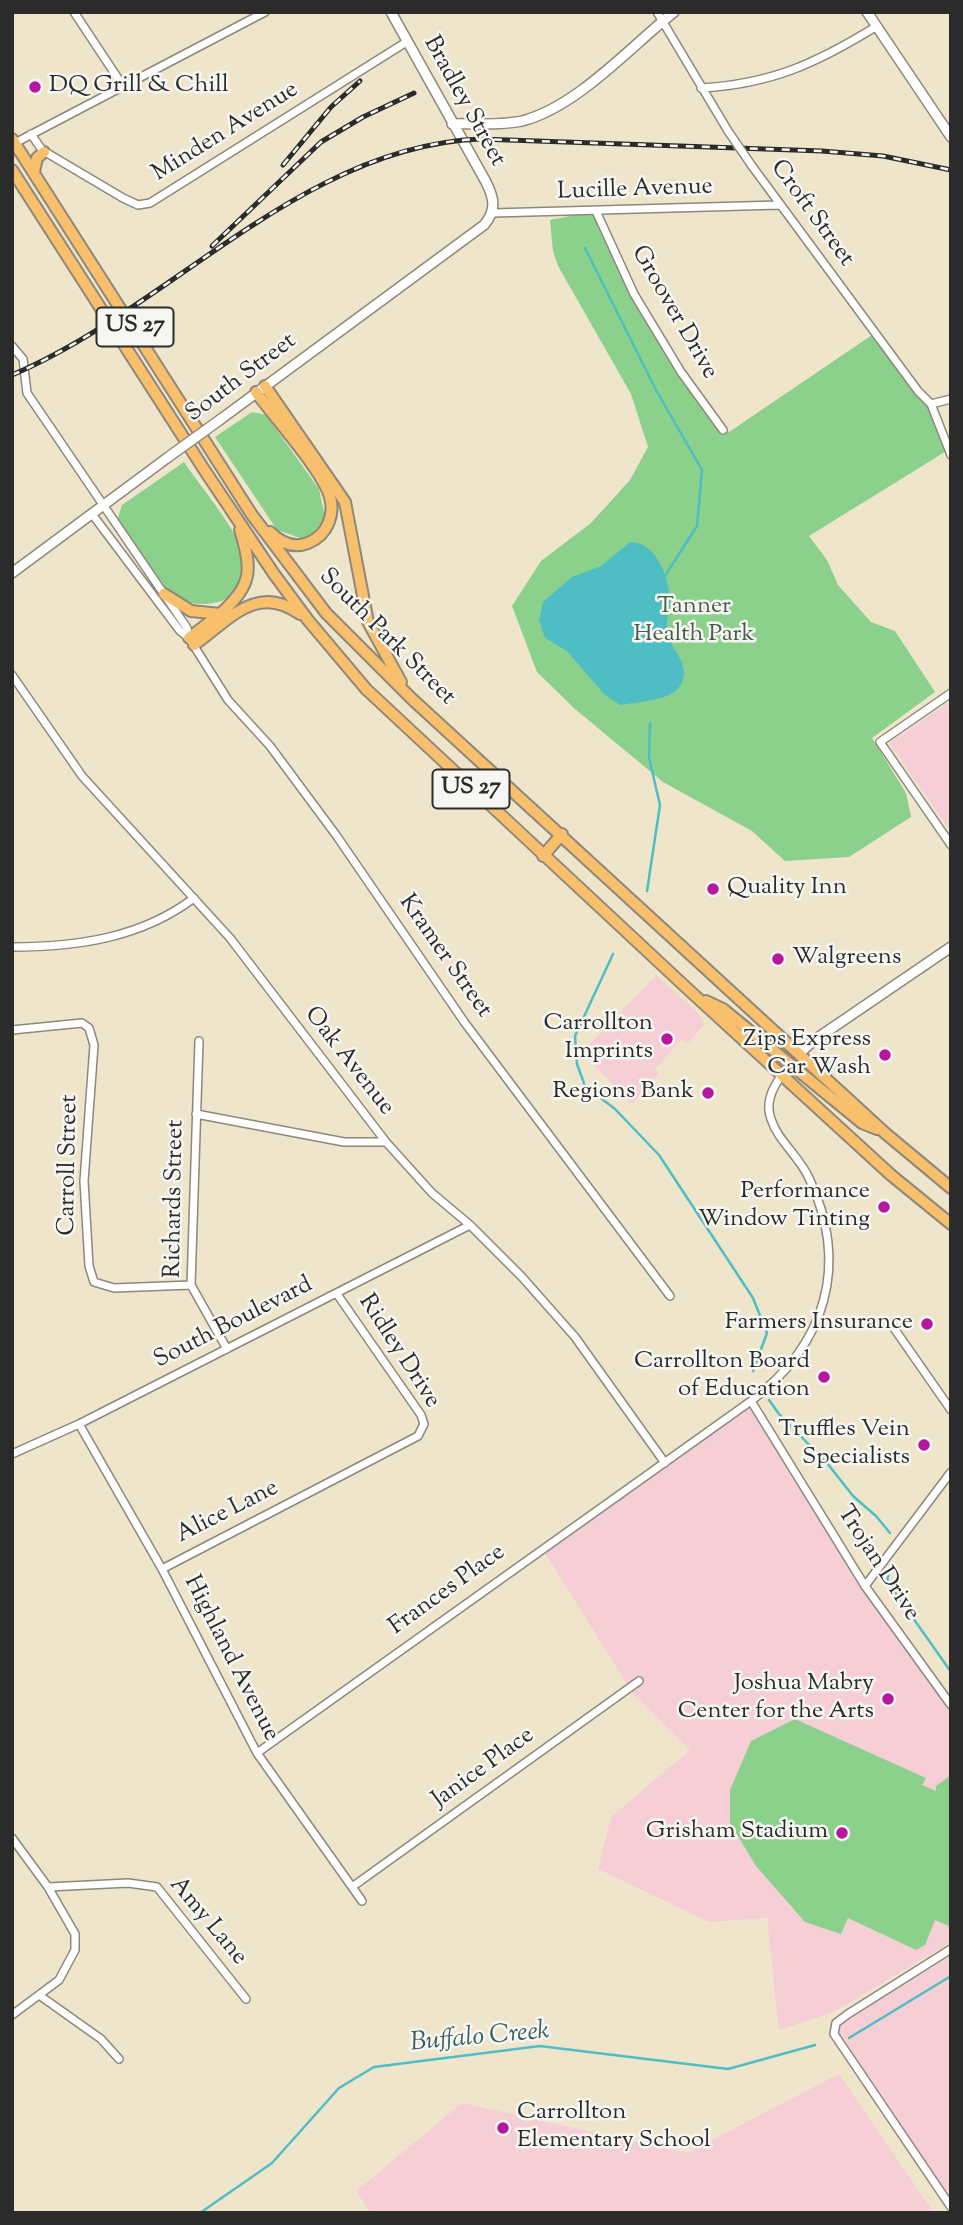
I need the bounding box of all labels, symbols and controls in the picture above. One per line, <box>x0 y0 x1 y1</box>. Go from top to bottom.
street label: Bradley Street <box>415 32 511 172</box>
place label: DQ Grill & Chill <box>49 73 229 101</box>
street label: Minden Avenue <box>148 77 304 189</box>
marker: DQ Grill & Chill <box>27 79 43 95</box>
street label: Croft Street <box>763 155 859 273</box>
street label: Lucille Avenue <box>557 174 713 208</box>
street label: Groover Drive <box>623 241 723 385</box>
road number: US 27 <box>96 308 174 346</box>
street label: South Street <box>181 328 303 430</box>
street label: South Park Street <box>312 564 460 712</box>
park label: Tanner Health Park <box>634 594 754 650</box>
road number: US 27 <box>433 769 510 808</box>
place label: Quality Inn <box>727 875 847 903</box>
marker: Quality Inn <box>705 881 721 897</box>
street label: Kramer Street <box>391 890 497 1024</box>
place label: Walgreens <box>792 945 901 973</box>
marker: Walgreens <box>770 951 786 967</box>
street label: Oak Avenue <box>297 1002 399 1122</box>
place label: Carrollton Imprints <box>544 1011 653 1067</box>
place label: Zips Express Car Wash <box>743 1027 871 1083</box>
marker: Carrollton Imprints <box>659 1031 675 1047</box>
marker: Zips Express Car Wash <box>877 1047 893 1063</box>
place label: Regions Bank <box>553 1079 694 1107</box>
marker: Regions Bank <box>700 1085 716 1101</box>
street label: Carroll Street <box>54 1094 86 1236</box>
street label: Richards Street <box>160 1119 192 1279</box>
place label: Performance Window Tinting <box>698 1179 870 1235</box>
marker: Performance Window Tinting <box>876 1199 892 1215</box>
street label: South Boulevard <box>150 1272 318 1376</box>
street label: Ridley Drive <box>351 1290 445 1414</box>
place label: Farmers Insurance <box>725 1310 913 1338</box>
marker: Farmers Insurance <box>919 1316 935 1332</box>
place label: Carrollton Board of Education <box>634 1349 810 1405</box>
marker: Carrollton Board of Education <box>816 1369 832 1385</box>
place label: Truffles Vein Specialists <box>778 1417 910 1473</box>
marker: Truffles Vein Specialists <box>916 1437 932 1453</box>
street label: Alice Lane <box>172 1475 284 1551</box>
street label: Trojan Drive <box>829 1501 925 1627</box>
street label: Frances Place <box>384 1539 512 1643</box>
street label: Highland Avenue <box>176 1571 284 1747</box>
place label: Joshua Mabry Center for the Arts <box>678 1671 874 1727</box>
marker: Joshua Mabry Center for the Arts <box>880 1691 896 1707</box>
street label: Janice Place <box>427 1722 541 1816</box>
place label: Grisham Stadium <box>646 1819 828 1847</box>
marker: Grisham Stadium <box>834 1825 850 1841</box>
street label: Amy Lane <box>162 1872 252 1972</box>
water label: Buffalo Creek <box>409 2017 551 2061</box>
place label: Carrollton Elementary School <box>517 2100 711 2156</box>
marker: Carrollton Elementary School <box>495 2120 511 2136</box>

